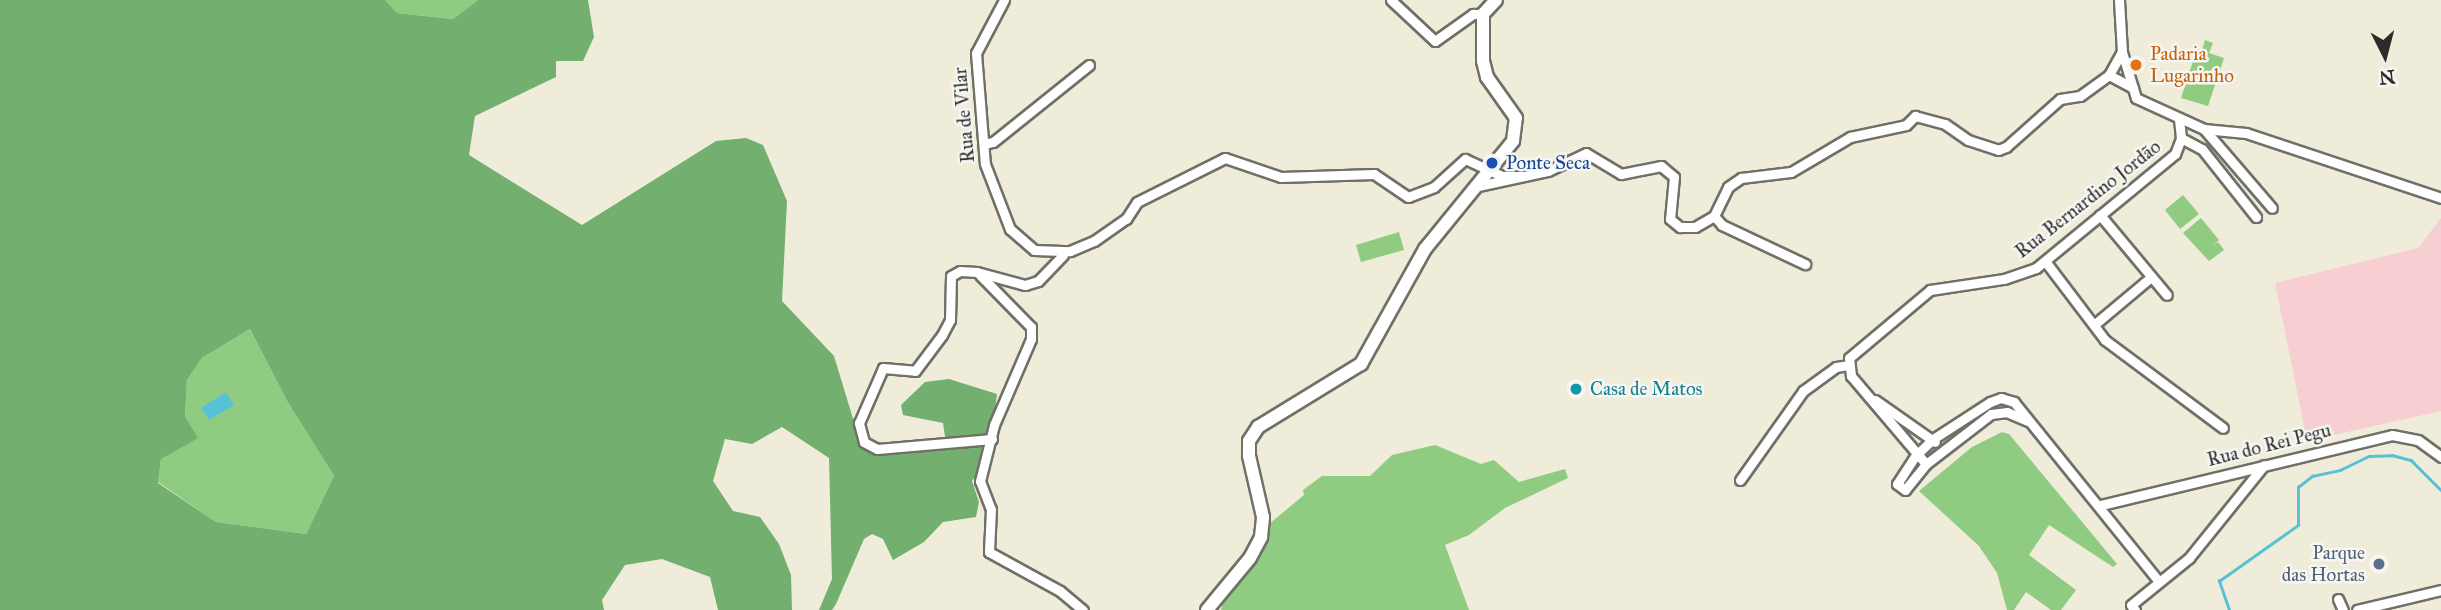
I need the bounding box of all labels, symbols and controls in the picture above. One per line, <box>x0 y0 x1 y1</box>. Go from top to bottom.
north arrow <box>2350 21 2420 91</box>
place label: Padaria Lugarinho <box>2150 43 2234 87</box>
marker: Padaria Lugarinho <box>2128 57 2144 73</box>
text: N <box>2378 65 2396 90</box>
street label: Rua de Vilar <box>948 66 980 164</box>
street label: Rua Bernardino Jordão <box>2011 135 2165 263</box>
place label: Ponte Seca <box>1506 152 1590 174</box>
marker: Ponte Seca <box>1484 155 1500 171</box>
place label: Casa de Matos <box>1590 378 1703 400</box>
marker: Casa de Matos <box>1568 381 1584 397</box>
street label: Rua do Rei Pegu <box>2205 419 2333 471</box>
place label: Parque das Hortas <box>2282 542 2365 586</box>
marker: Parque das Hortas <box>2371 556 2387 572</box>

